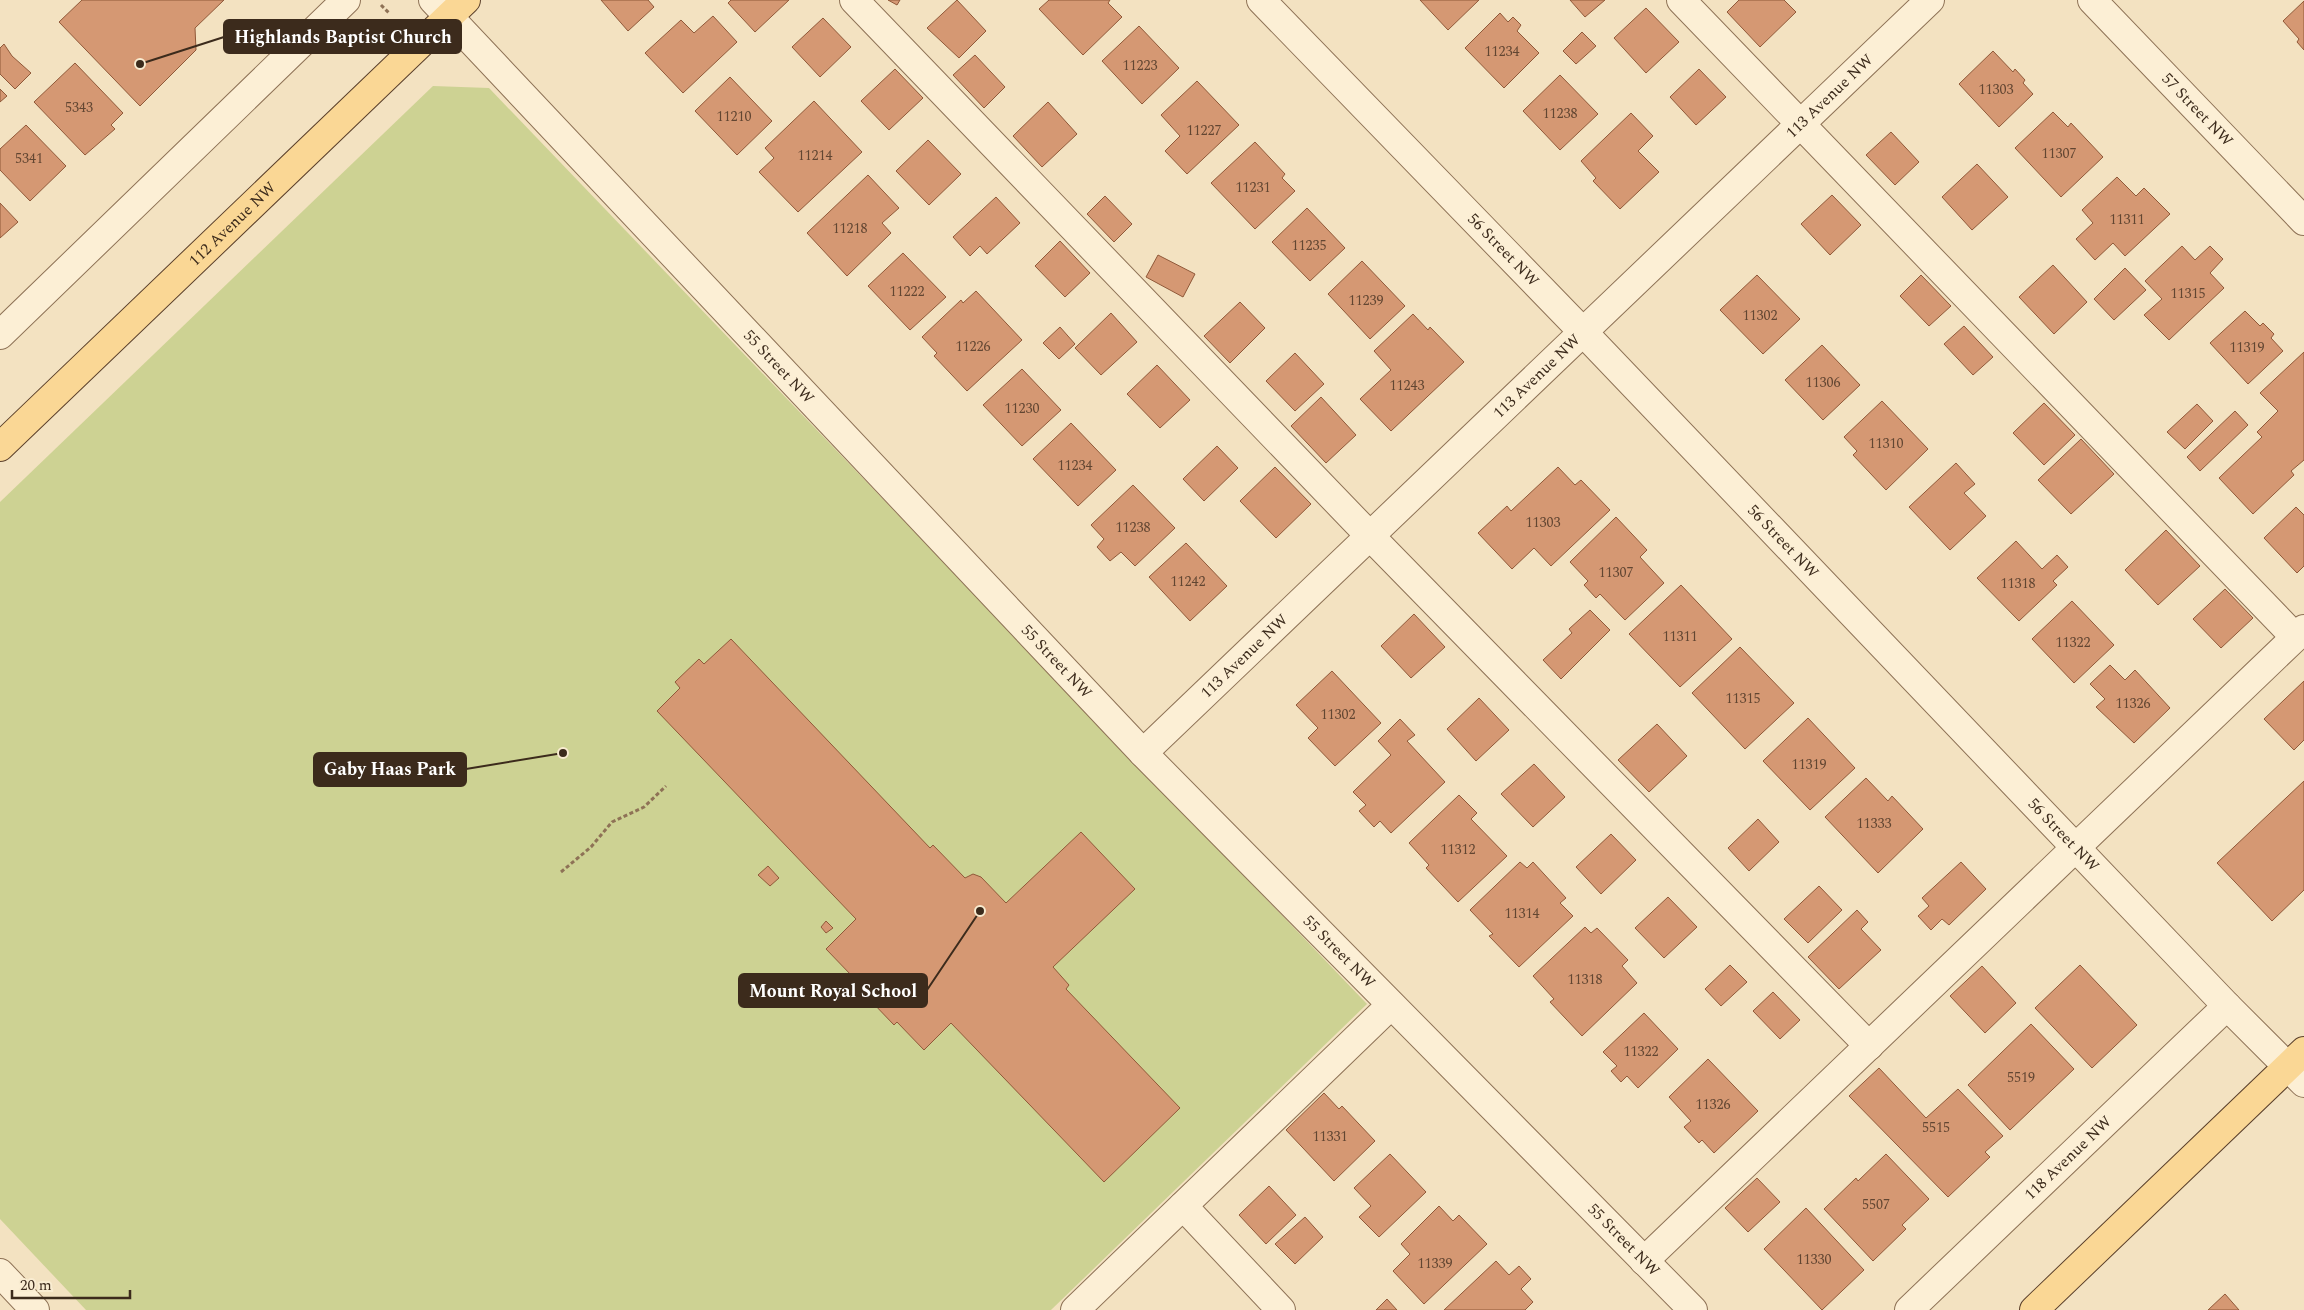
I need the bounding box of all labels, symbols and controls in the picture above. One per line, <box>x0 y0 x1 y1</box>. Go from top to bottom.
callout: Highlands Baptist Church <box>224 20 461 53</box>
text: Highlands Baptist Church <box>234 24 452 51</box>
house number: 11234 <box>1485 41 1520 62</box>
street label: 113 Avenue NW <box>1780 48 1879 144</box>
house number: 11223 <box>1123 55 1158 76</box>
street label: 57 Street NW <box>2156 67 2239 152</box>
house number: 11303 <box>1979 79 2014 100</box>
house number: 5343 <box>65 97 93 118</box>
house number: 11238 <box>1543 103 1578 124</box>
house number: 11210 <box>717 106 752 127</box>
house number: 11227 <box>1187 120 1222 141</box>
house number: 11307 <box>2042 143 2077 164</box>
house number: 11214 <box>798 145 833 166</box>
house number: 5341 <box>15 148 43 169</box>
street label: 112 Avenue NW <box>183 176 282 272</box>
house number: 11231 <box>1236 177 1271 198</box>
street label: 56 Street NW <box>1462 208 1545 292</box>
house number: 11311 <box>2110 209 2145 230</box>
house number: 11218 <box>833 218 868 239</box>
house number: 11235 <box>1292 235 1327 256</box>
house number: 11222 <box>890 281 925 302</box>
house number: 11315 <box>2171 283 2206 304</box>
house number: 11239 <box>1349 290 1384 311</box>
house number: 11302 <box>1743 305 1778 326</box>
street label: 55 Street NW <box>738 324 820 409</box>
street label: 113 Avenue NW <box>1488 328 1586 424</box>
house number: 11226 <box>956 336 991 357</box>
house number: 11319 <box>2230 337 2265 358</box>
house number: 11306 <box>1806 372 1841 393</box>
house number: 11243 <box>1390 375 1425 396</box>
house number: 11230 <box>1005 398 1040 419</box>
house number: 11310 <box>1869 433 1904 454</box>
house number: 11234 <box>1058 455 1093 476</box>
street label: 56 Street NW <box>1742 499 1824 584</box>
house number: 11303 <box>1526 512 1561 533</box>
house number: 11238 <box>1116 517 1151 538</box>
house number: 11307 <box>1599 562 1634 583</box>
house number: 11242 <box>1171 571 1206 592</box>
house number: 11318 <box>2001 573 2036 594</box>
street label: 113 Avenue NW <box>1195 608 1294 704</box>
street label: 55 Street NW <box>1015 619 1098 704</box>
house number: 11311 <box>1663 626 1698 647</box>
house number: 11322 <box>2056 632 2091 653</box>
house number: 11315 <box>1726 688 1761 709</box>
house number: 11326 <box>2116 693 2151 714</box>
house number: 11302 <box>1321 704 1356 725</box>
callout: Gaby Haas Park <box>314 753 466 786</box>
house number: 11319 <box>1792 754 1827 775</box>
text: Gaby Haas Park <box>324 756 456 783</box>
street label: 56 Street NW <box>2022 792 2105 877</box>
house number: 11333 <box>1857 813 1892 834</box>
house number: 11312 <box>1441 839 1476 860</box>
house number: 11314 <box>1505 903 1540 924</box>
street label: 55 Street NW <box>1297 910 1381 994</box>
house number: 11318 <box>1568 969 1603 990</box>
callout: Mount Royal School <box>739 974 927 1007</box>
text: Mount Royal School <box>749 978 917 1005</box>
house number: 11322 <box>1624 1041 1659 1062</box>
house number: 5519 <box>2007 1067 2035 1088</box>
house number: 11326 <box>1696 1094 1731 1115</box>
street label: 118 Avenue NW <box>2019 1110 2117 1206</box>
house number: 5515 <box>1922 1117 1950 1138</box>
house number: 11331 <box>1313 1126 1348 1147</box>
house number: 5507 <box>1862 1194 1890 1215</box>
street label: 55 Street NW <box>1582 1198 1666 1282</box>
house number: 11330 <box>1797 1249 1832 1270</box>
house number: 11339 <box>1418 1253 1453 1274</box>
scale bar <box>12 1268 130 1300</box>
text: 20 m <box>20 1274 52 1297</box>

